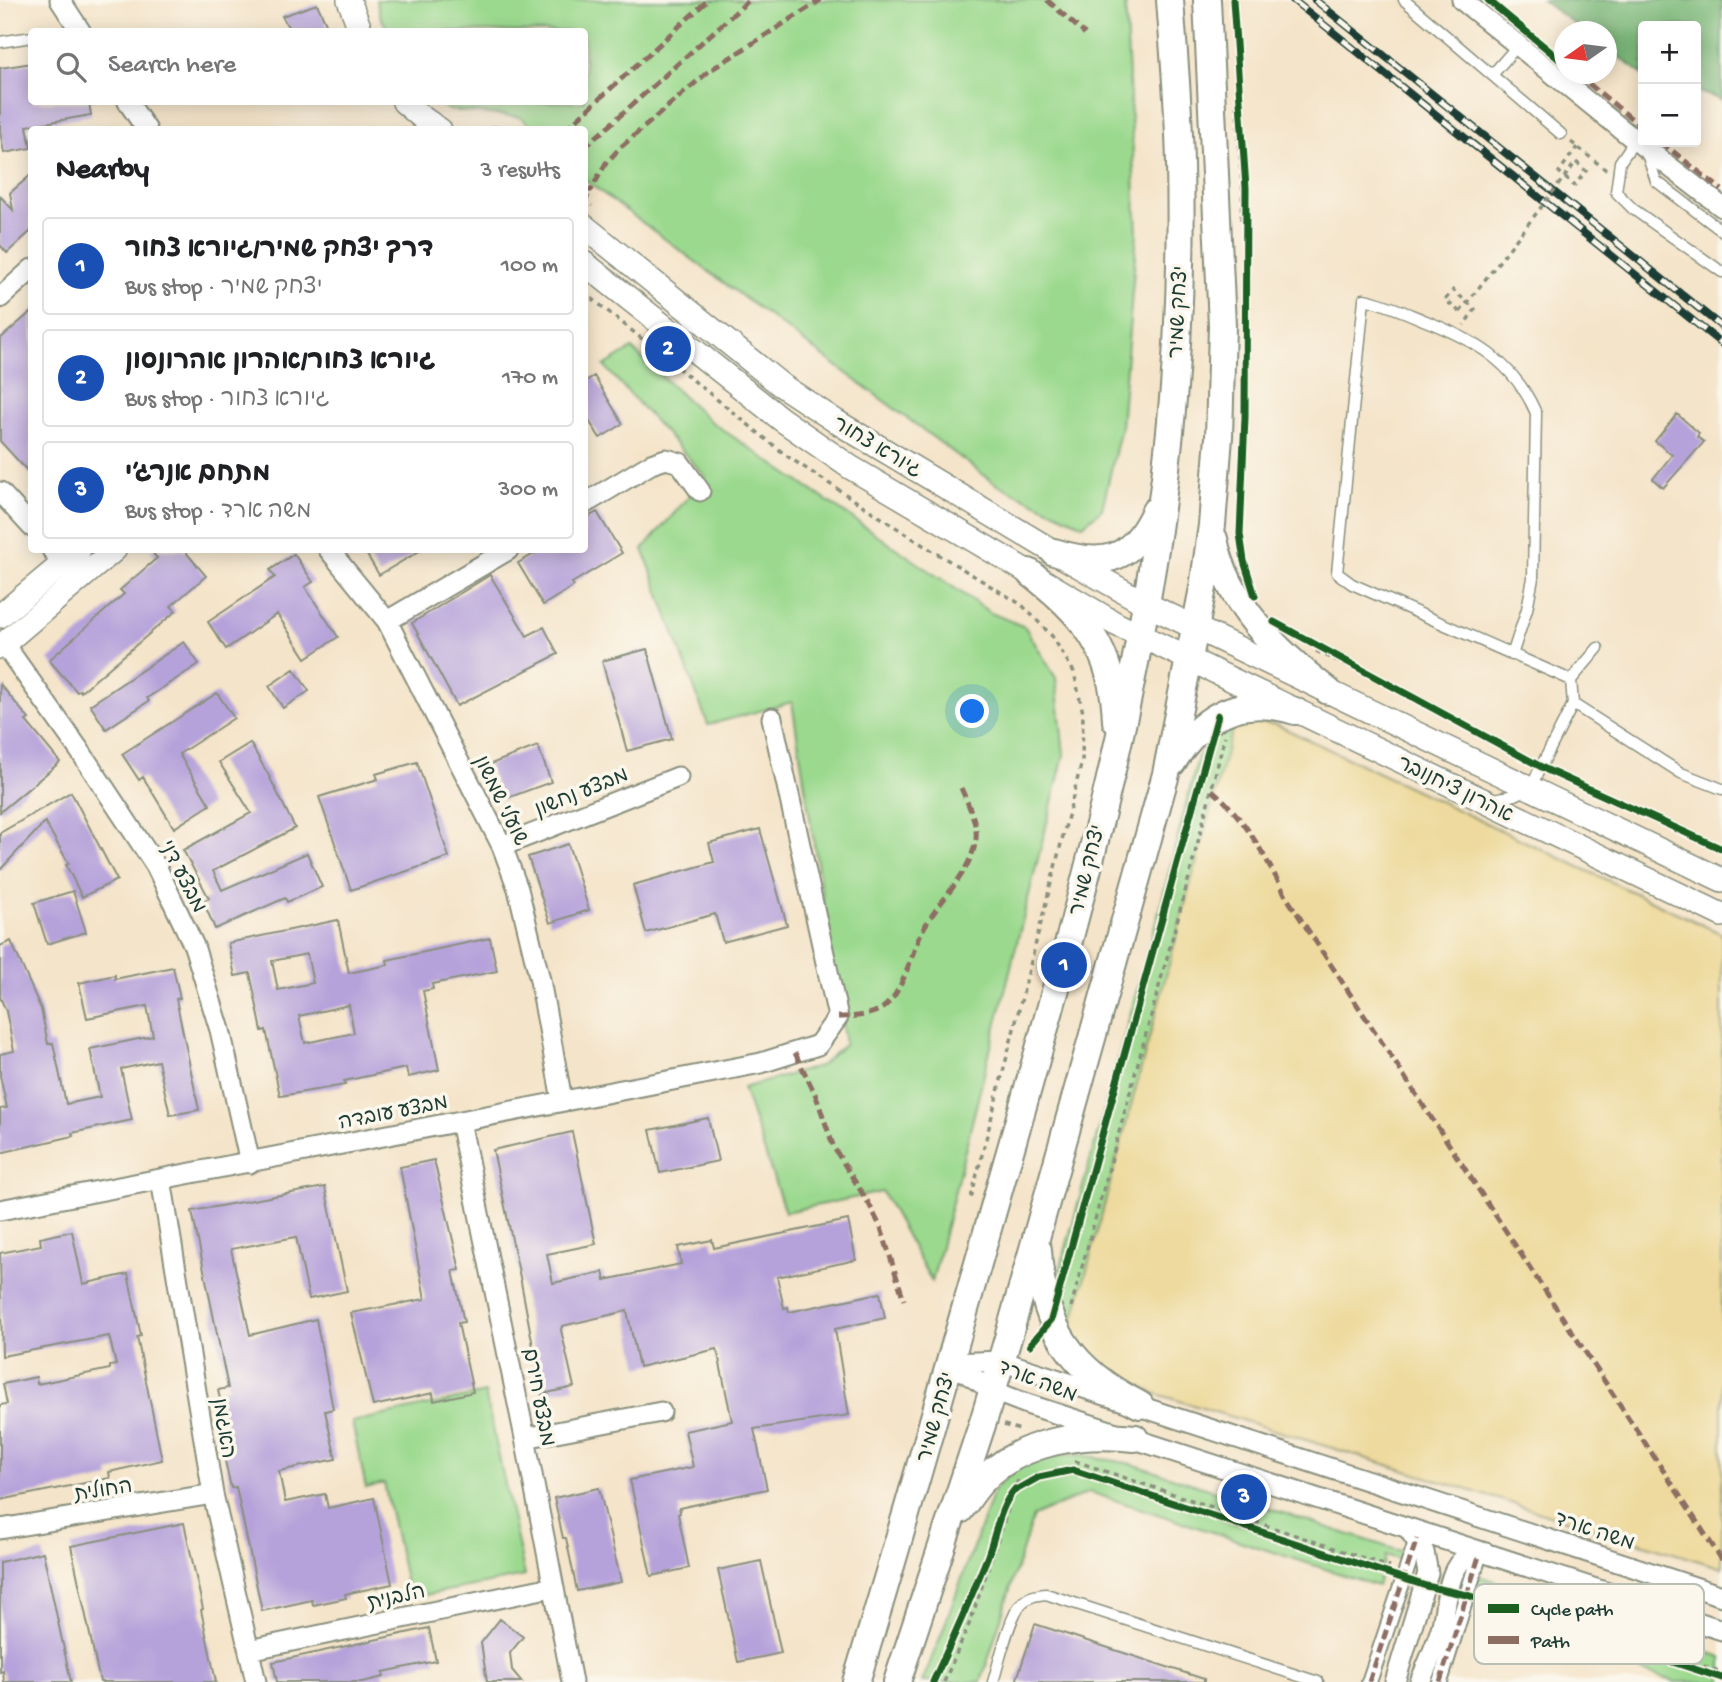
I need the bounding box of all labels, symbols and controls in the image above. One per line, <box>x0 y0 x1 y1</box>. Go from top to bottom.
north arrow <box>1554 21 1617 84</box>
map controls <box>1638 21 1701 147</box>
button: + <box>1638 21 1701 84</box>
search box <box>28 28 588 105</box>
icon: search <box>52 48 90 86</box>
text: Search here <box>108 51 236 82</box>
button: − <box>1638 84 1701 147</box>
text: Nearby <box>56 154 149 189</box>
text: 3 results <box>480 158 560 185</box>
text: דרך יצחק שמיר/גיורא צחור <box>125 236 433 267</box>
text: 1 <box>76 253 86 280</box>
text: 100 m <box>501 253 558 280</box>
street label: יצחק שמיר <box>1166 265 1195 359</box>
text: Bus stop · יצחק שמיר <box>125 275 322 302</box>
pin: 2 <box>645 323 691 375</box>
text: גיורא צחור/אהרון אהרונסון <box>125 348 435 379</box>
text: 2 <box>75 365 87 392</box>
text: 170 m <box>502 365 558 392</box>
text: Bus stop · גיורא צחור <box>125 387 329 414</box>
street label: גיורא צחור <box>827 413 925 485</box>
text: מתחם אנרג׳י <box>125 460 270 491</box>
text: 3 <box>75 477 87 504</box>
text: 300 m <box>498 477 558 504</box>
text: Bus stop · משה ארד <box>125 499 311 526</box>
your location <box>955 694 989 728</box>
street label: שועלי שמשון <box>466 751 533 851</box>
street label: אהרון צ'חנובר <box>1392 752 1517 830</box>
street label: מבצע נחשון <box>532 764 633 824</box>
street label: יצחק שמיר <box>1066 823 1113 919</box>
street label: מבצע דני <box>152 837 210 918</box>
pin: 1 <box>1041 939 1087 991</box>
street label: מבצע עובדה <box>337 1092 451 1137</box>
street label: מבצע חירם <box>515 1346 558 1449</box>
street label: משה ארד <box>994 1357 1080 1410</box>
street label: יצחק שמיר <box>914 1370 963 1466</box>
street label: האגמן <box>204 1396 239 1461</box>
pin: 3 <box>1221 1471 1267 1523</box>
street label: החולית <box>71 1474 134 1510</box>
street label: משה ארד <box>1551 1509 1637 1558</box>
street label: הלבנית <box>365 1579 428 1618</box>
legend <box>1474 1584 1704 1664</box>
text: Cycle path <box>1531 1600 1613 1623</box>
text: Path <box>1530 1632 1570 1655</box>

